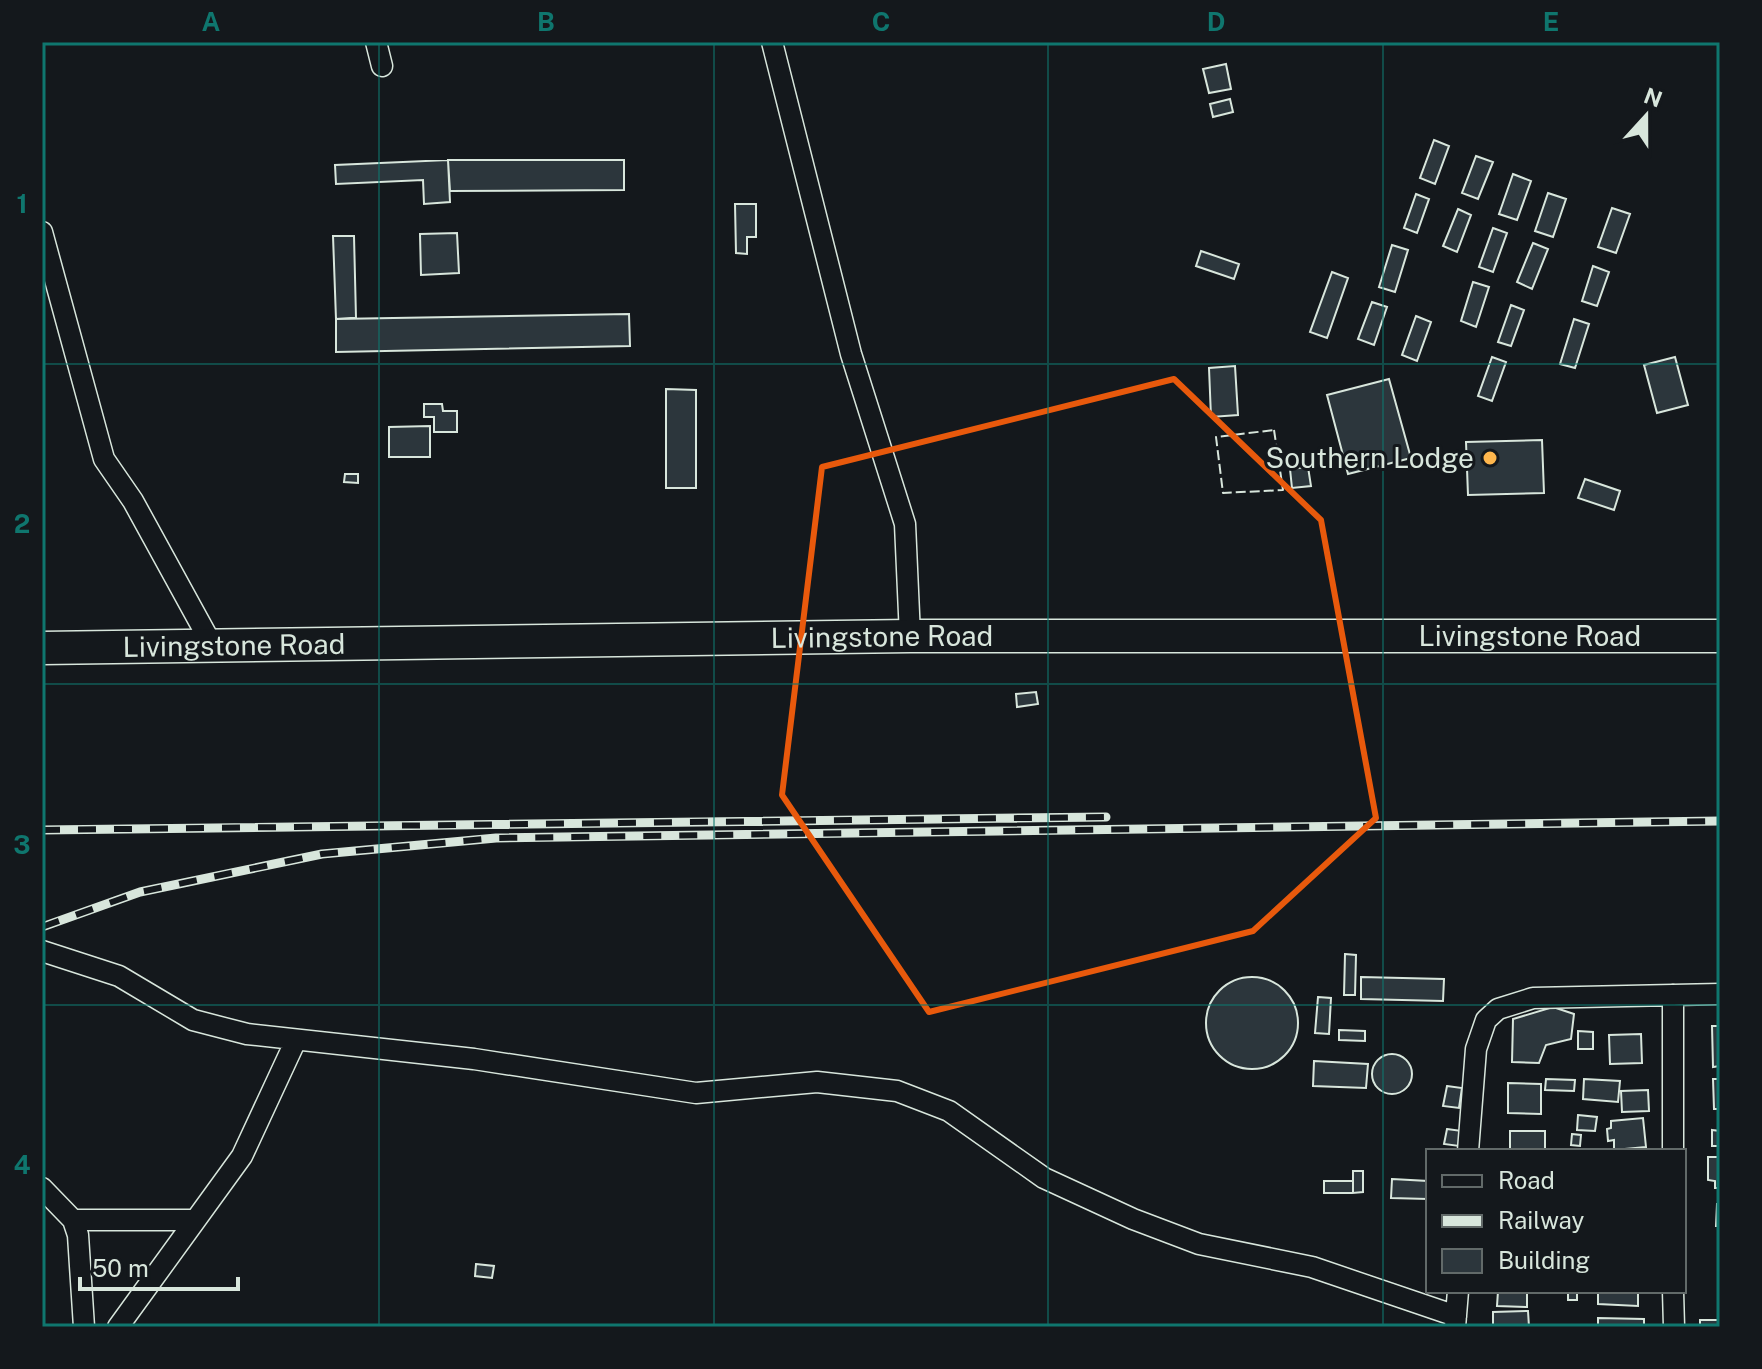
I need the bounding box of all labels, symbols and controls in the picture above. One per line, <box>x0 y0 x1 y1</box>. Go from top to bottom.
text: A <box>202 6 221 37</box>
text: B <box>537 6 555 37</box>
text: C <box>872 6 890 37</box>
text: D <box>1207 6 1225 37</box>
text: E <box>1543 6 1559 37</box>
north arrow <box>1606 76 1686 156</box>
text: N <box>1640 82 1666 113</box>
text: 1 <box>16 188 28 219</box>
place label: Southern Lodge <box>1265 441 1474 474</box>
marker: Southern Lodge <box>1481 449 1499 467</box>
text: 2 <box>14 508 30 539</box>
street label: Livingstone Road <box>770 619 993 654</box>
street label: Livingstone Road <box>1419 619 1641 652</box>
street label: Livingstone Road <box>122 627 346 663</box>
text: 3 <box>13 829 31 860</box>
text: 4 <box>13 1149 31 1180</box>
legend <box>1426 1149 1686 1293</box>
text: Road <box>1498 1166 1555 1194</box>
text: Railway <box>1498 1206 1584 1234</box>
scale bar <box>80 1241 238 1291</box>
text: Building <box>1498 1246 1590 1274</box>
text: 50 m <box>92 1254 149 1282</box>

